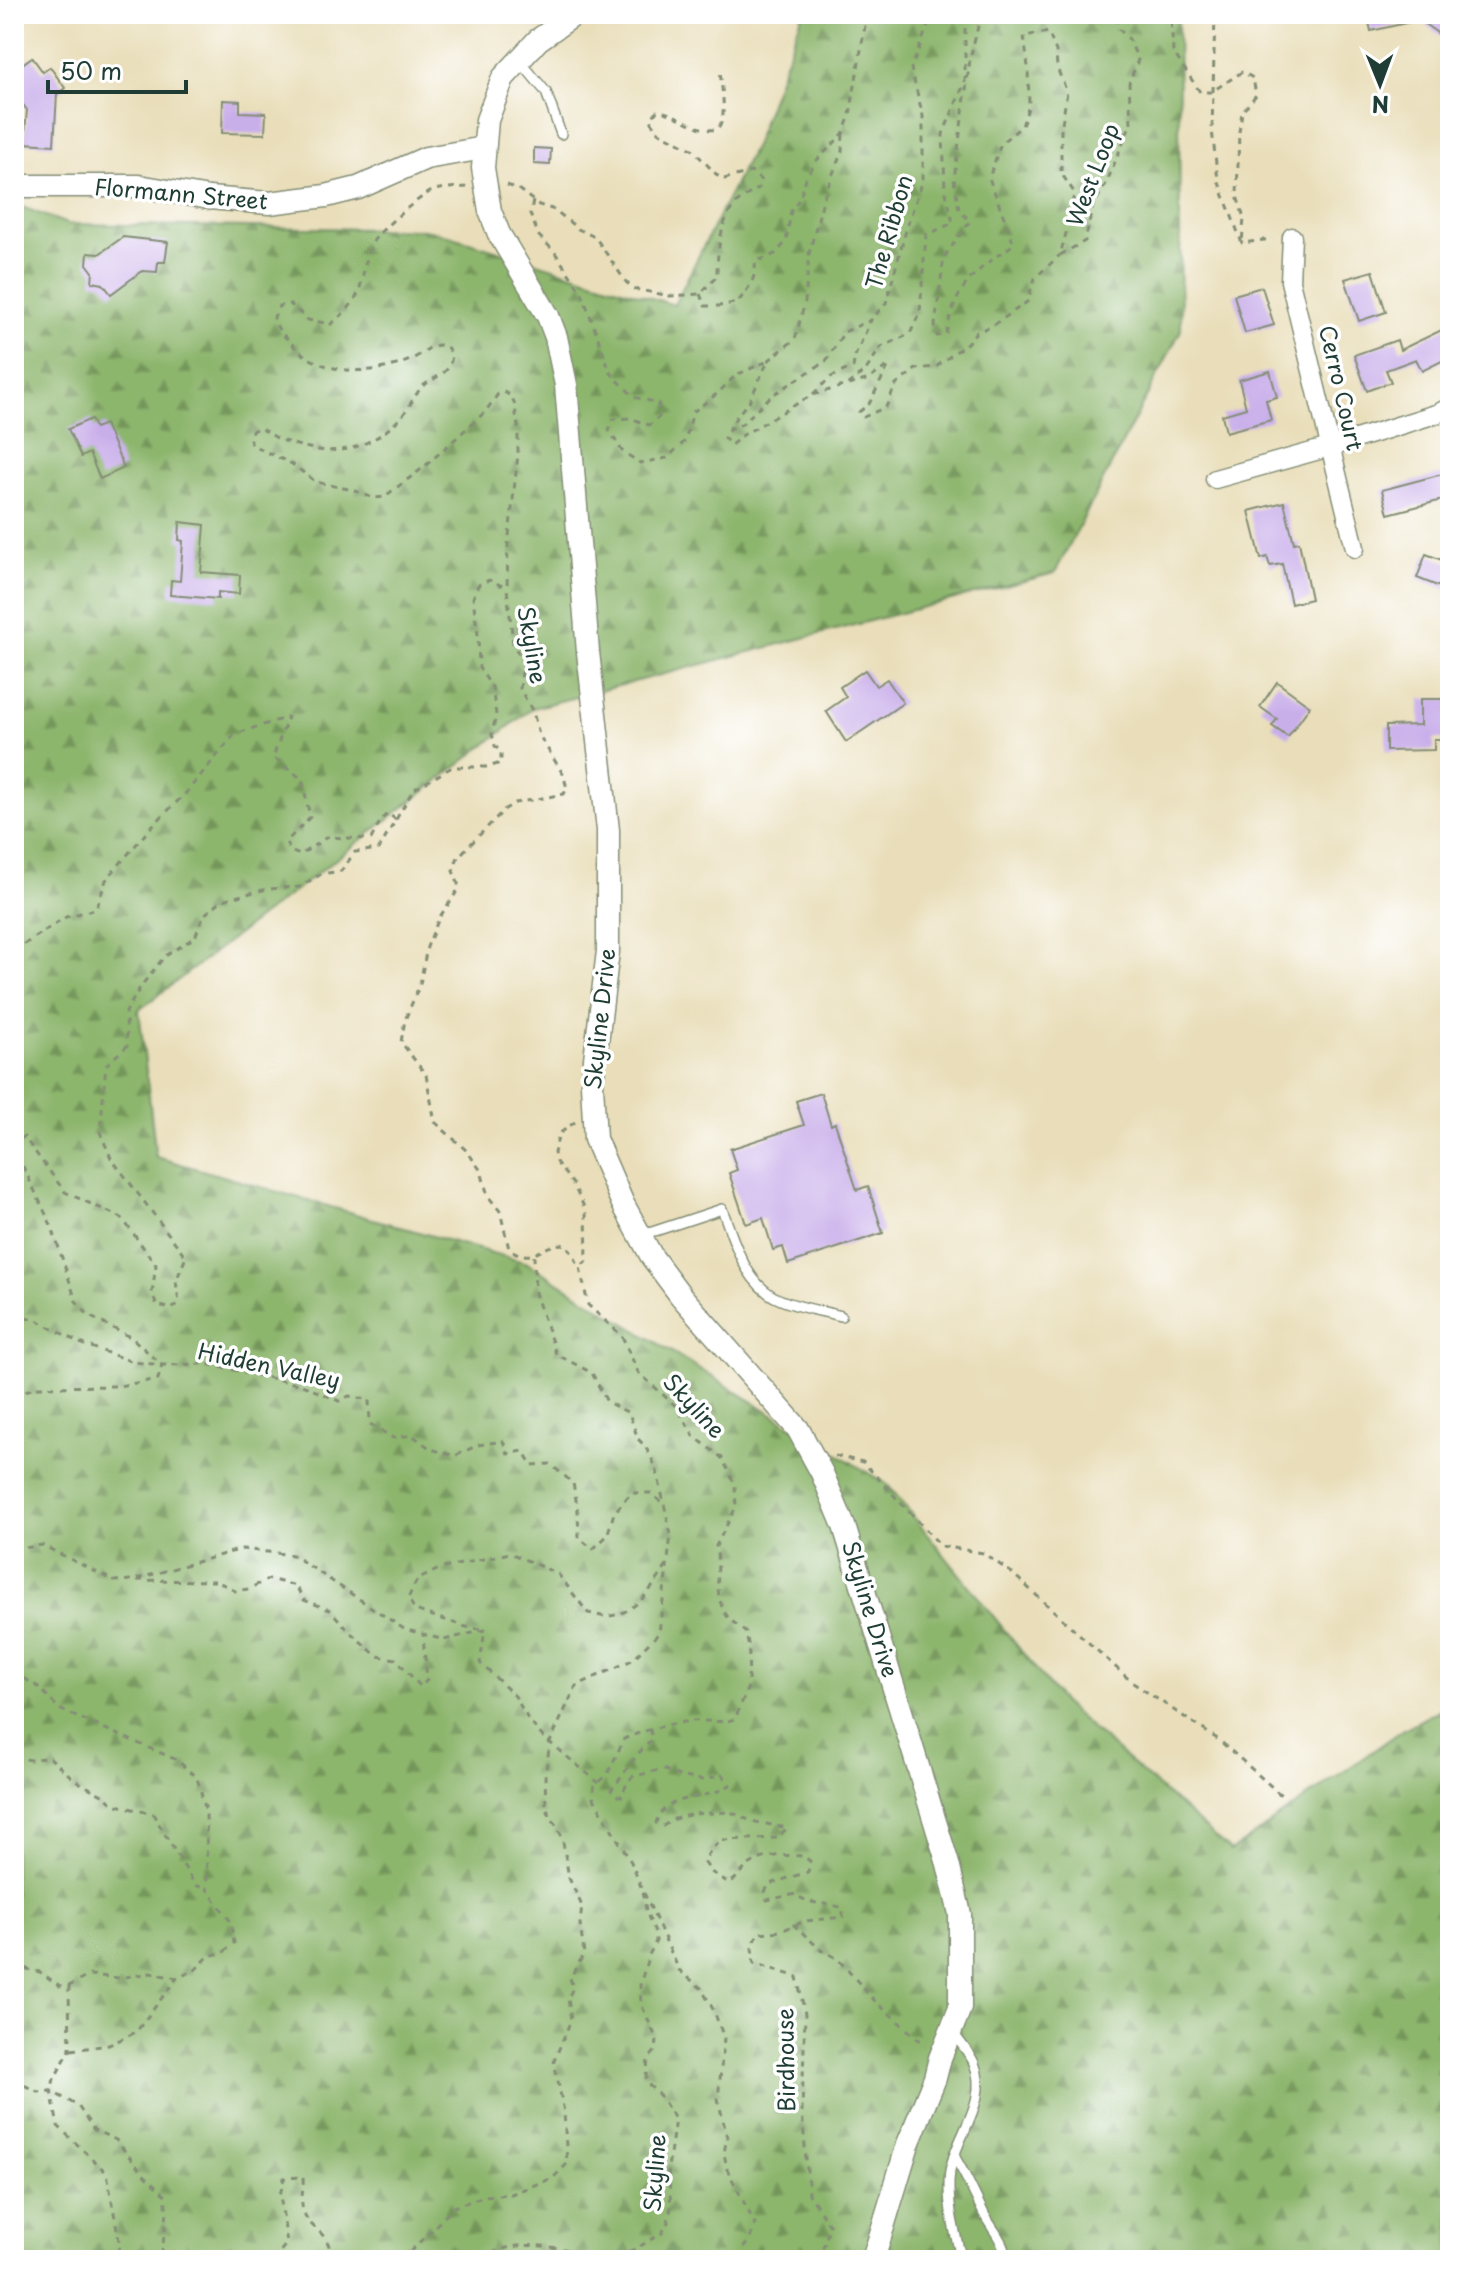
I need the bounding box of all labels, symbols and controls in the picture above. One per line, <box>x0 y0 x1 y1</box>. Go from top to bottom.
scale bar <box>48 44 186 94</box>
north arrow <box>1340 44 1420 124</box>
text: 50 m <box>60 52 122 88</box>
text: N <box>1371 89 1389 122</box>
street label: West Loop <box>1057 118 1126 231</box>
street label: Flormann Street <box>93 169 269 217</box>
street label: The Ribbon <box>856 171 920 293</box>
street label: Cerro Court <box>1312 322 1373 454</box>
street label: Skyline <box>510 603 557 686</box>
street label: Skyline Drive <box>575 947 622 1091</box>
street label: Hidden Valley <box>195 1333 343 1396</box>
street label: Skyline <box>656 1365 734 1445</box>
street label: Skyline Drive <box>835 1536 908 1681</box>
street label: Birdhouse <box>767 2008 802 2112</box>
street label: Skyline <box>634 2133 673 2213</box>

